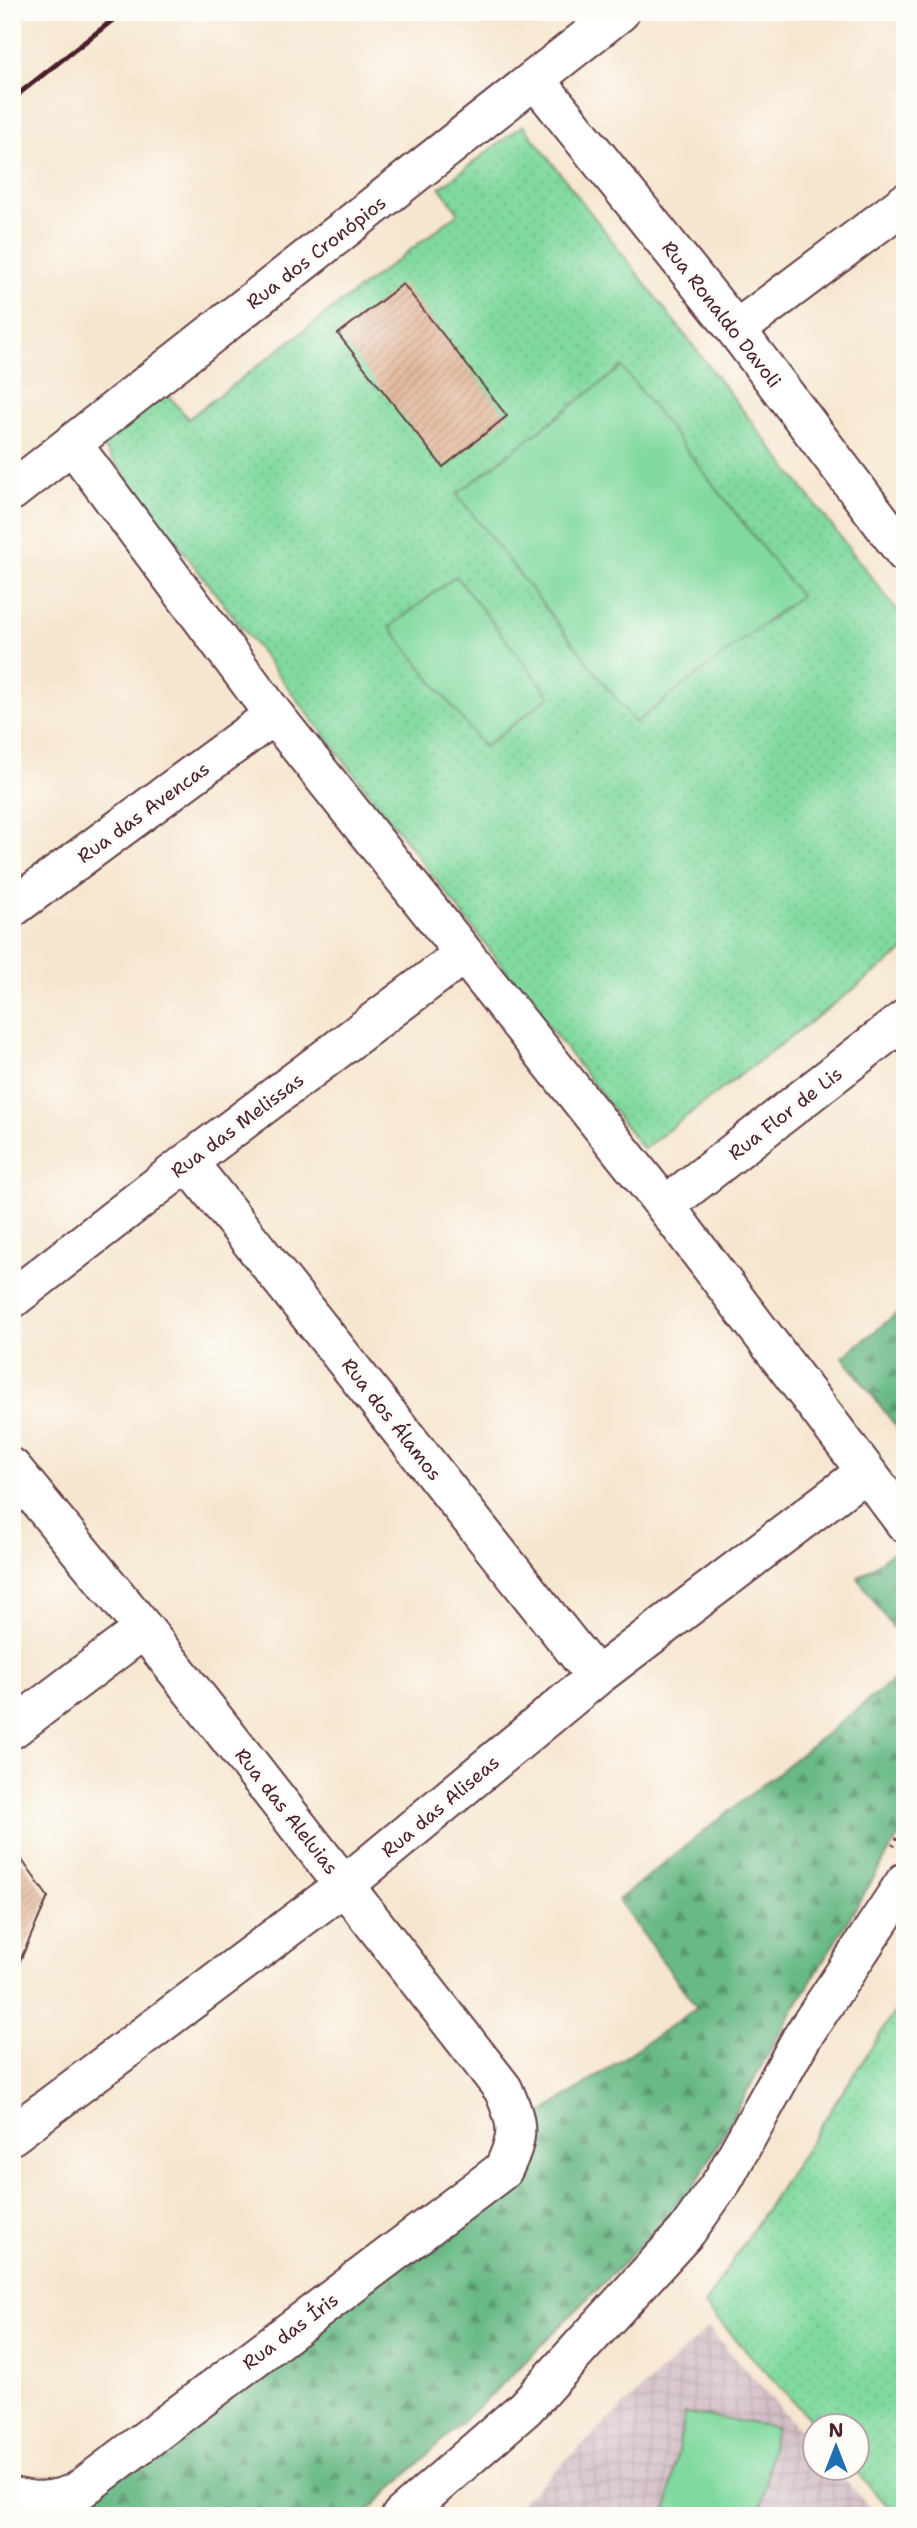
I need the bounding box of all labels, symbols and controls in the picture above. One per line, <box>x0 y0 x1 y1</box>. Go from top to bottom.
street label: Rua dos Cronópios <box>241 190 391 315</box>
street label: Rua Ronaldo Davoli <box>656 236 787 393</box>
street label: Rua das Avencas <box>72 756 214 869</box>
street label: Rua Flor de Lis <box>723 1061 847 1166</box>
street label: Rua das Melissas <box>166 1067 309 1184</box>
street label: Rua dos Álamos <box>336 1352 448 1486</box>
street label: Rua das Aleluias <box>229 1743 344 1880</box>
street label: Rua das Aliseas <box>376 1750 505 1863</box>
street label: Rua das Íris <box>237 2286 343 2376</box>
north arrow <box>802 2412 872 2482</box>
text: N <box>828 2418 844 2443</box>

